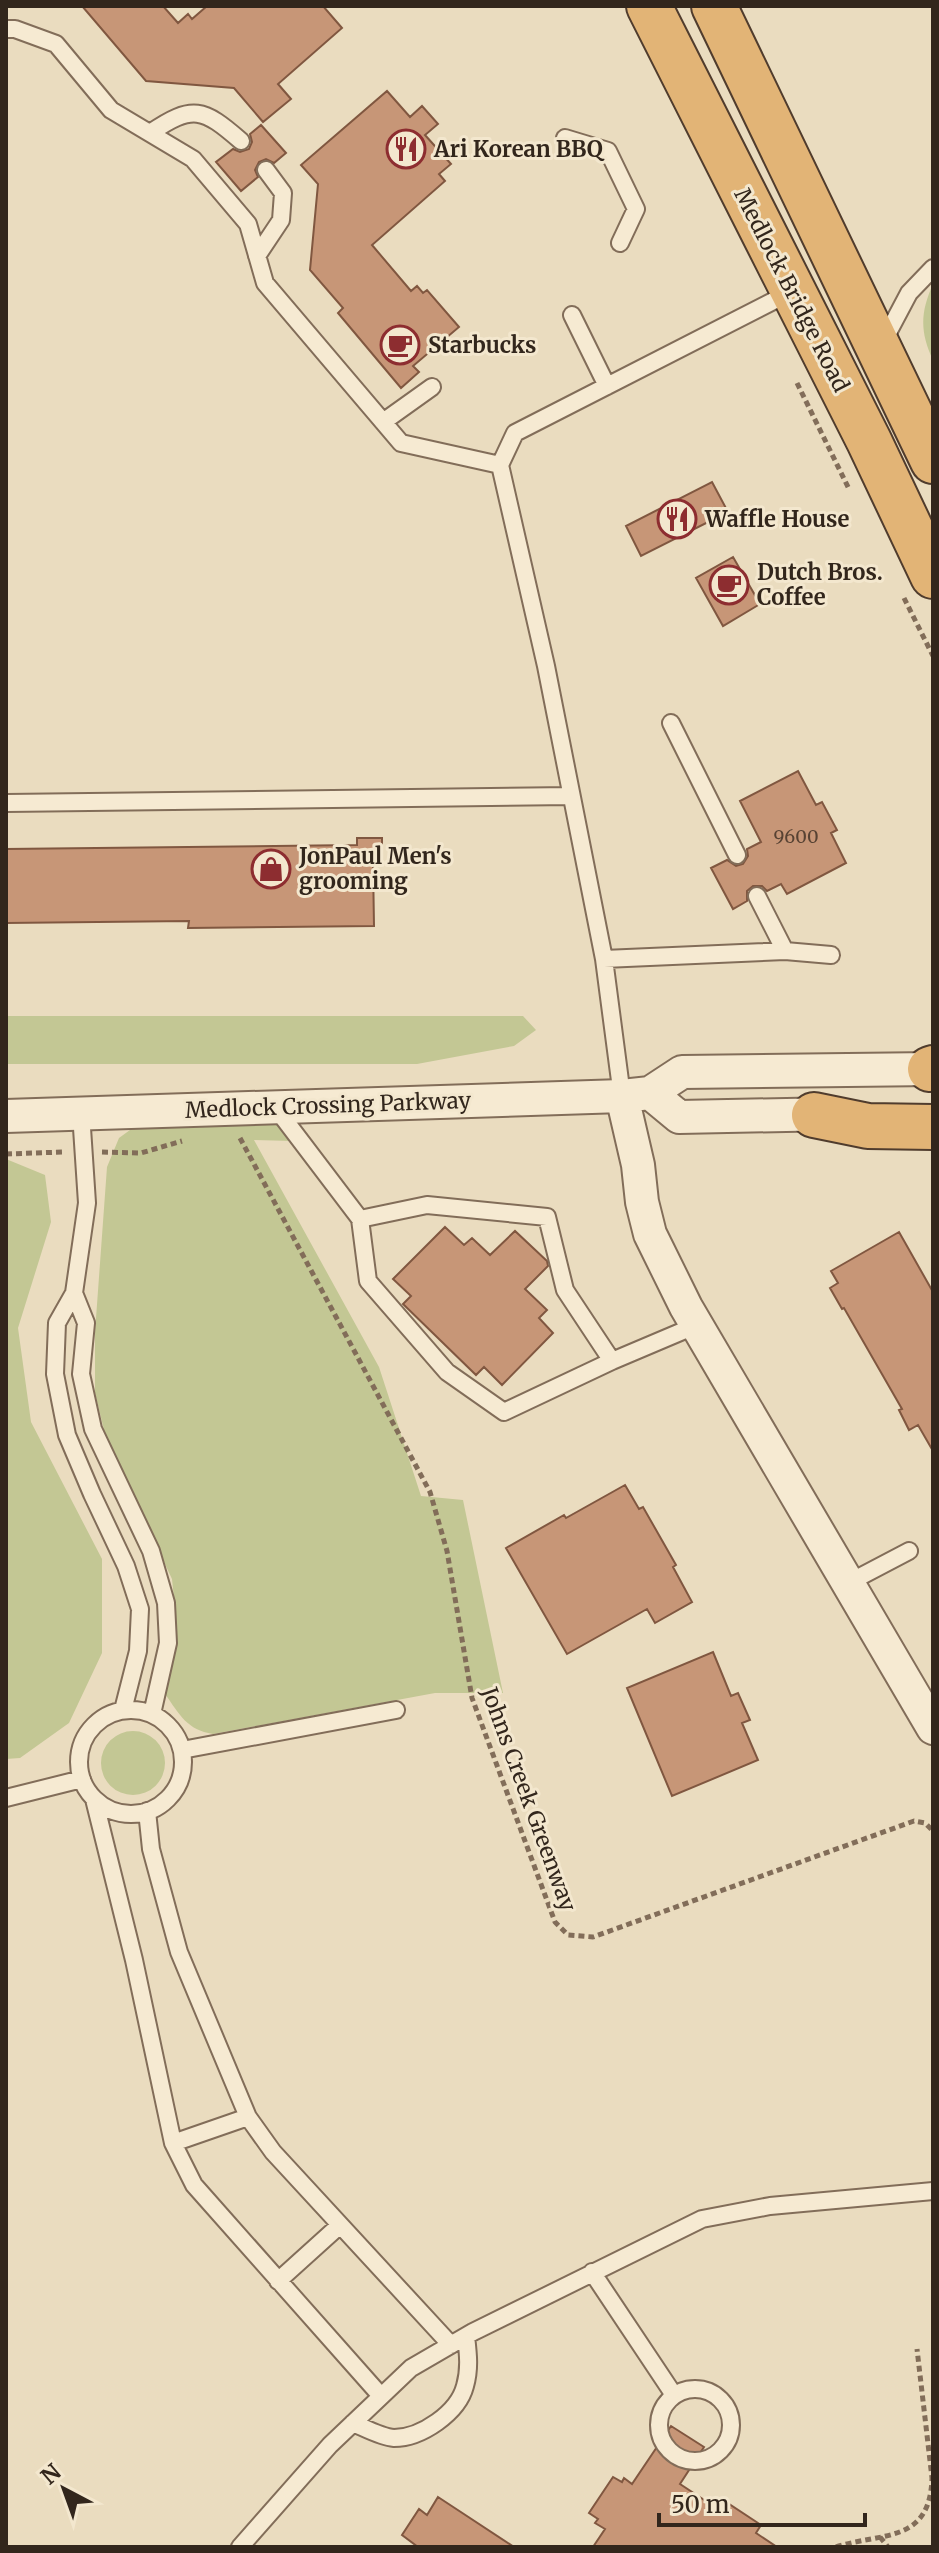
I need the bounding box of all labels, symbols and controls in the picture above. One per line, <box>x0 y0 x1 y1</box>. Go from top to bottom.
restaurant icon: Ari Korean BBQ <box>385 128 427 170</box>
place label: Ari Korean BBQ <box>433 135 605 163</box>
street label: Medlock Bridge Road <box>728 183 856 397</box>
cafe icon: Starbucks <box>379 324 421 366</box>
place label: Starbucks <box>428 331 536 359</box>
restaurant icon: Waffle House <box>656 498 698 540</box>
place label: Waffle House <box>704 505 849 533</box>
place label: Dutch Bros. Coffee <box>757 558 883 611</box>
cafe icon: Dutch Bros. Coffee <box>708 564 750 606</box>
house number: 9600 <box>773 825 819 848</box>
place label: JonPaul Men's grooming <box>298 842 452 895</box>
shop icon: JonPaul Men's grooming <box>250 848 292 890</box>
street label: Medlock Crossing Parkway <box>184 1086 472 1124</box>
street label: Johns Creek Greenway <box>475 1682 583 1915</box>
north arrow <box>24 2449 104 2529</box>
text: N <box>35 2457 67 2490</box>
scale bar <box>659 2477 865 2527</box>
text: 50 m <box>671 2489 730 2520</box>

